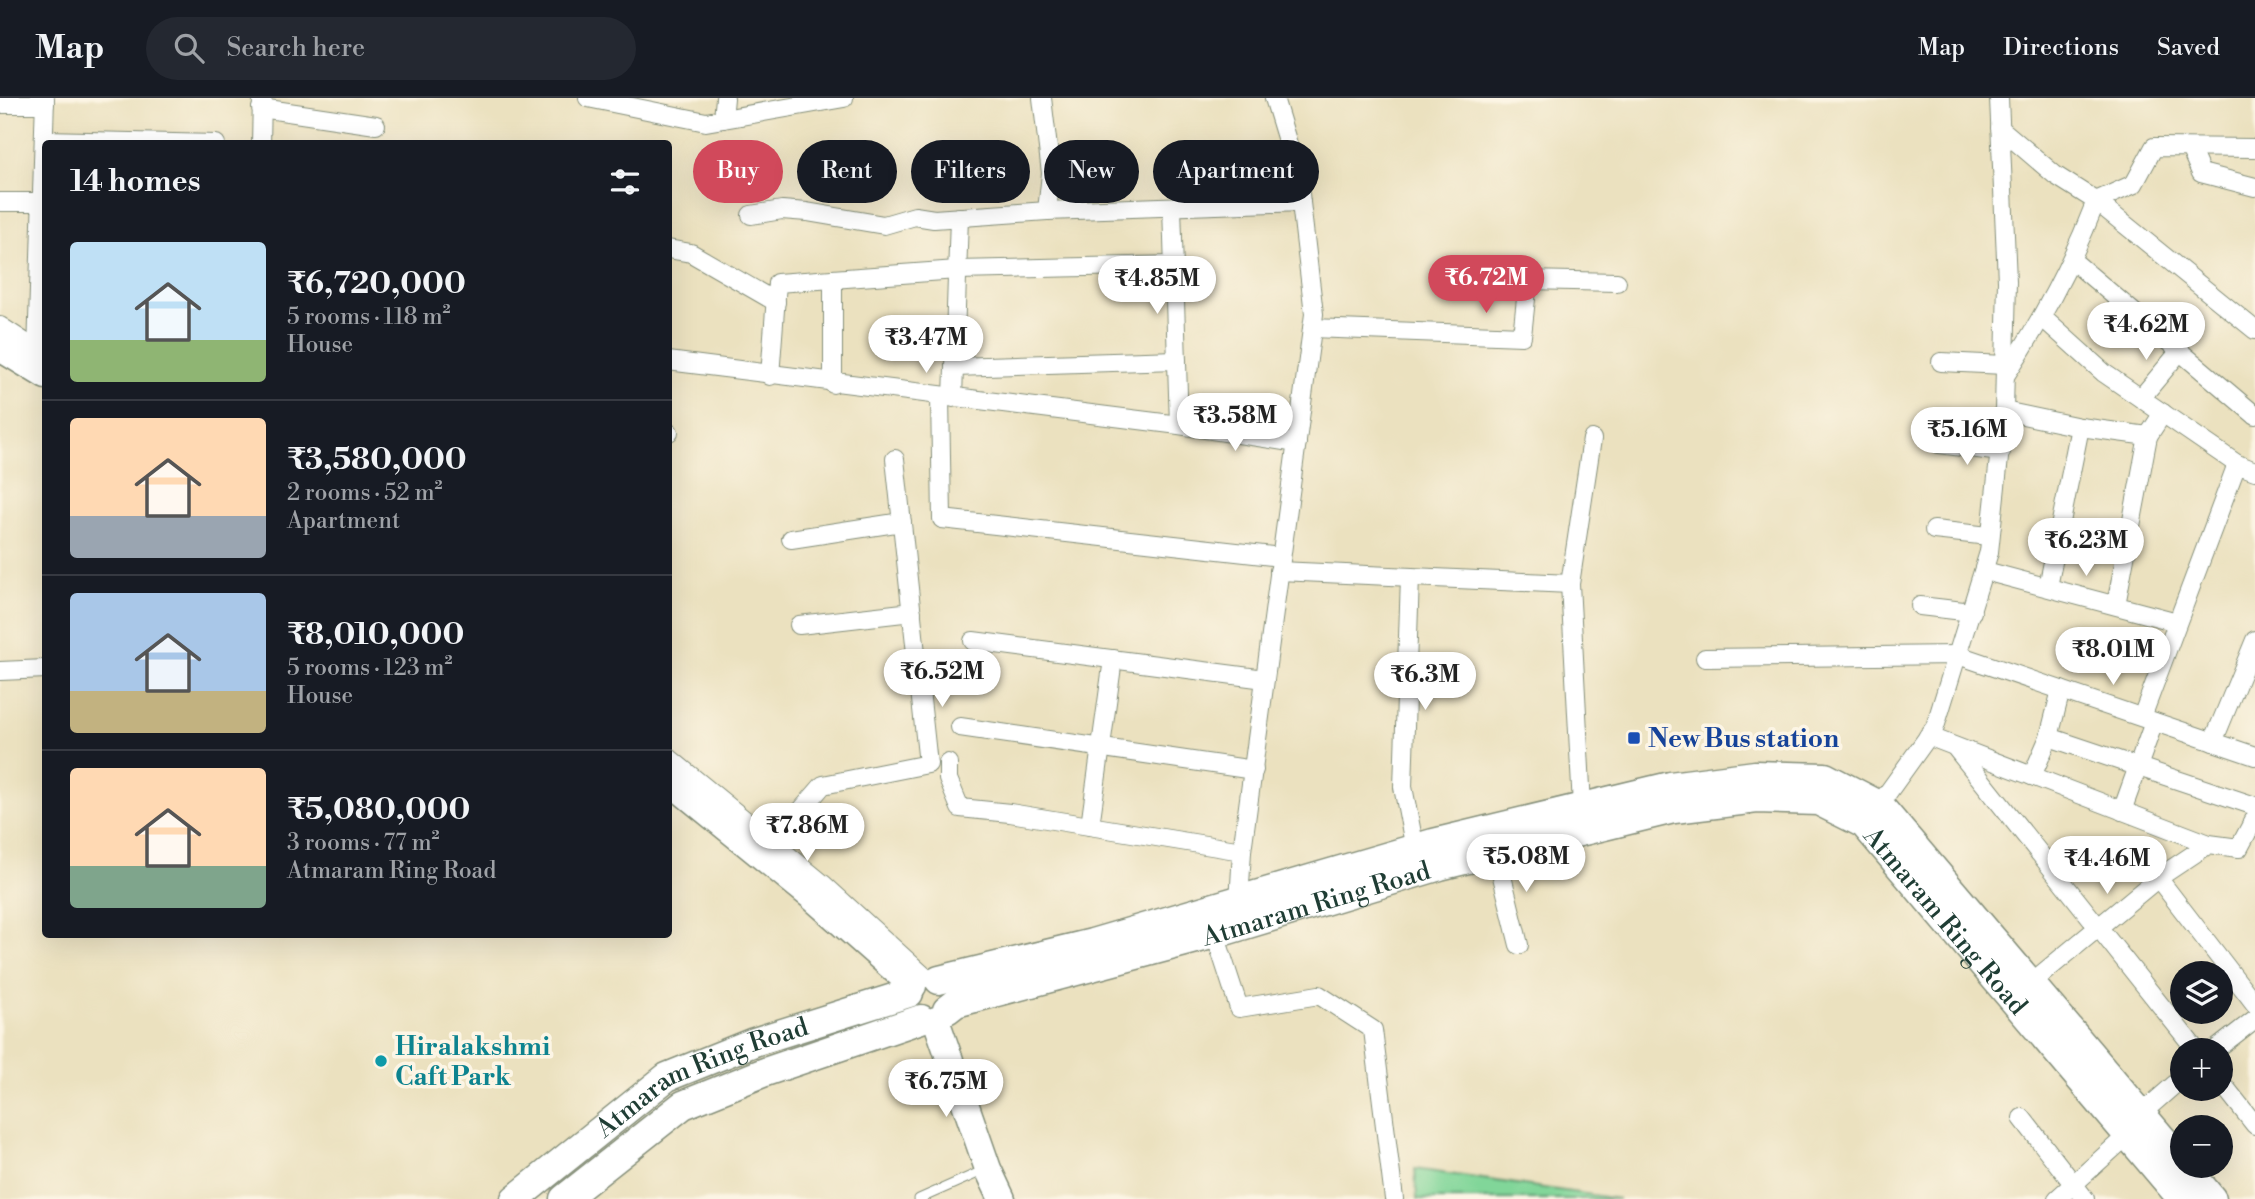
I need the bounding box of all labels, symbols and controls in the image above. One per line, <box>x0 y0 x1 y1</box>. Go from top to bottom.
search box <box>146 17 636 80</box>
text: Map <box>35 28 104 69</box>
icon: search <box>170 29 208 67</box>
text: Search here <box>226 32 365 64</box>
text: Map <box>1918 33 1965 63</box>
text: Directions <box>2003 33 2119 63</box>
text: Saved <box>2157 33 2220 63</box>
chip: Buy <box>693 140 783 203</box>
chip: Rent <box>797 140 897 203</box>
chip: Filters <box>911 140 1030 203</box>
chip: New <box>1044 140 1139 203</box>
chip: Apartment <box>1153 140 1319 203</box>
text: 14 homes <box>70 163 201 201</box>
icon: filters <box>606 163 644 201</box>
pin: ₹4.85M <box>1100 256 1214 316</box>
pin: ₹6.72M <box>1429 256 1543 315</box>
text: ₹6.72M <box>1444 264 1528 292</box>
text: ₹6,720,000 <box>287 265 466 303</box>
text: ₹4.85M <box>1114 265 1200 293</box>
icon: home <box>126 270 210 354</box>
pin: ₹4.62M <box>2089 302 2203 362</box>
text: 5 rooms · 118 m² <box>287 303 451 331</box>
text: ₹4.62M <box>2103 311 2189 339</box>
pin: ₹3.47M <box>869 316 983 375</box>
text: ₹3.47M <box>884 324 968 352</box>
text: House <box>287 331 353 359</box>
pin: ₹3.58M <box>1178 394 1292 453</box>
text: ₹3.58M <box>1193 402 1277 430</box>
pin: ₹5.16M <box>1910 408 2024 467</box>
text: ₹5.16M <box>1927 416 2007 444</box>
text: ₹3,580,000 <box>287 441 467 479</box>
icon: home <box>126 446 210 530</box>
text: 2 rooms · 52 m² <box>287 479 443 507</box>
text: Apartment <box>287 507 400 535</box>
pin: ₹6.23M <box>2029 518 2143 578</box>
text: ₹6.23M <box>2044 527 2128 555</box>
text: ₹8,010,000 <box>287 616 464 654</box>
icon: home <box>126 621 210 705</box>
pin: ₹8.01M <box>2056 628 2170 687</box>
text: ₹8.01M <box>2071 636 2155 664</box>
pin: ₹6.52M <box>885 650 999 709</box>
pin: ₹6.3M <box>1376 652 1474 712</box>
text: 5 rooms · 123 m² <box>287 654 453 682</box>
text: ₹6.52M <box>900 658 984 686</box>
text: ₹6.3M <box>1390 661 1460 689</box>
text: House <box>287 682 353 710</box>
place label: New Bus station <box>1648 723 1839 755</box>
marker: New Bus station <box>1626 730 1642 746</box>
text: ₹5,080,000 <box>287 791 470 829</box>
icon: home <box>126 796 210 880</box>
pin: ₹7.86M <box>750 804 864 863</box>
text: ₹7.86M <box>765 812 849 840</box>
street label: Atmaram Ring Road <box>1856 820 2034 1022</box>
text: 3 rooms · 77 m² <box>287 829 440 857</box>
pin: ₹5.08M <box>1469 834 1583 894</box>
pin: ₹4.46M <box>2050 836 2164 896</box>
text: ₹5.08M <box>1482 843 1570 871</box>
text: ₹4.46M <box>2064 845 2150 873</box>
street label: Atmaram Ring Road <box>1198 855 1434 954</box>
text: Atmaram Ring Road <box>287 857 496 885</box>
map controls <box>2170 961 2233 1178</box>
button: layers <box>2170 961 2233 1024</box>
street label: Atmaram Ring Road <box>589 1011 812 1145</box>
place label: Hiralakshmi Caft Park <box>395 1031 550 1093</box>
button: + <box>2170 1038 2233 1101</box>
marker: Hiralakshmi Caft Park <box>373 1053 389 1069</box>
pin: ₹6.75M <box>889 1060 1003 1119</box>
text: ₹6.75M <box>904 1068 988 1096</box>
button: − <box>2170 1115 2233 1178</box>

